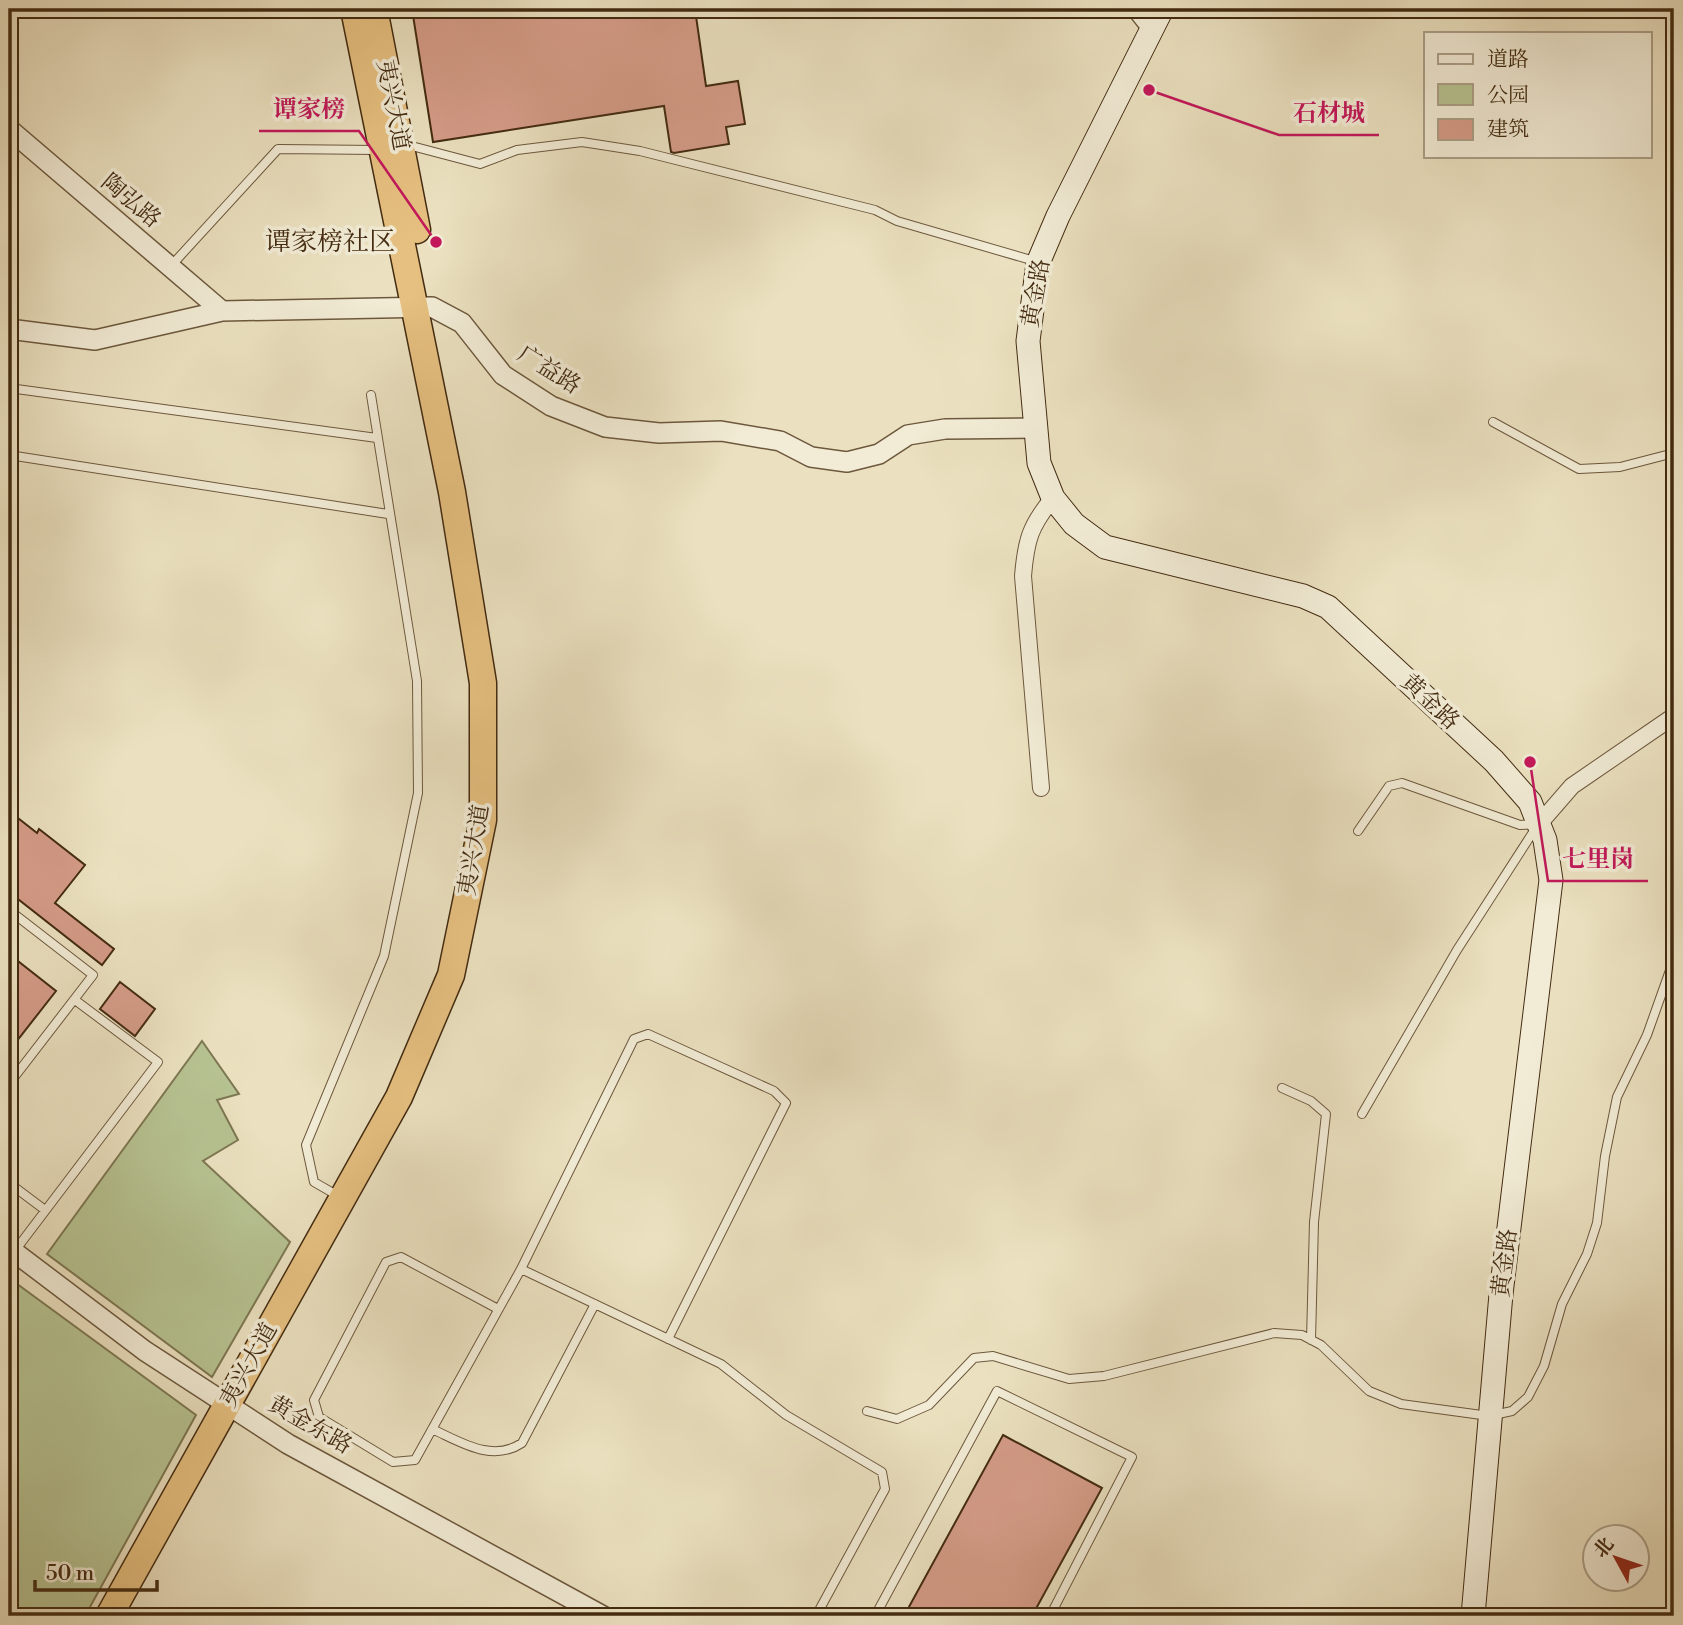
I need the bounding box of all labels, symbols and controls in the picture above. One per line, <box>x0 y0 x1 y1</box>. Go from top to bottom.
legend <box>1424 32 1652 158</box>
text: 道路 <box>1487 47 1529 73</box>
street label: 夷兴大道 <box>370 57 416 153</box>
text: 公园 <box>1487 83 1529 109</box>
callout: 谭家榜 <box>259 86 359 131</box>
callout: 石材城 <box>1279 90 1379 135</box>
text: 谭家榜 <box>273 95 345 125</box>
text: 石材城 <box>1293 99 1365 129</box>
text: 建筑 <box>1487 117 1529 143</box>
street label: 陶弘路 <box>96 168 166 234</box>
district label: 谭家榜社区 <box>265 226 395 258</box>
street label: 黄金路 <box>1016 257 1056 329</box>
street label: 广益路 <box>512 340 586 400</box>
street label: 黄金路 <box>1395 668 1465 736</box>
street label: 夷兴大道 <box>453 802 495 898</box>
callout: 七里岗 <box>1548 836 1648 881</box>
text: 七里岗 <box>1562 845 1634 875</box>
street label: 黄金路 <box>1487 1227 1523 1299</box>
street label: 夷兴大道 <box>214 1318 284 1412</box>
street label: 黄金东路 <box>263 1390 357 1460</box>
north arrow <box>1582 1524 1652 1594</box>
text: 北 <box>1588 1533 1619 1563</box>
scale bar <box>35 1548 158 1592</box>
text: 50 m <box>46 1561 94 1587</box>

